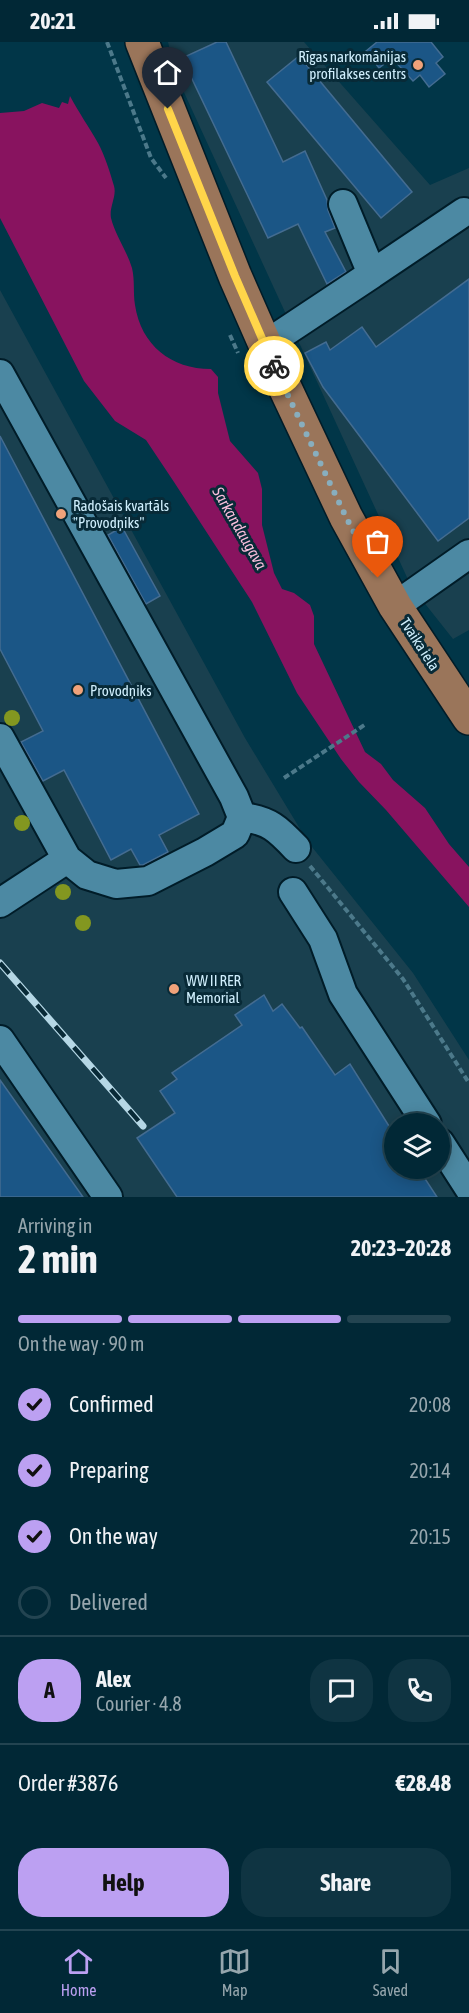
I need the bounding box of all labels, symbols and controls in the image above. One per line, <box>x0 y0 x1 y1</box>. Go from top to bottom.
text: 20:21 <box>30 8 76 34</box>
pin <box>142 47 193 109</box>
place label: Rīgas narkomānijas profilakses centrs <box>298 48 406 82</box>
icon: home <box>151 56 184 89</box>
marker: Rīgas narkomānijas profilakses centrs <box>411 58 425 72</box>
courier <box>244 336 304 396</box>
icon: bike <box>258 350 291 383</box>
water label: Sarkandaugava <box>208 483 271 573</box>
place label: Radošais kvartāls "Provodņiks" <box>73 497 169 531</box>
marker: Radošais kvartāls "Provodņiks" <box>54 507 68 521</box>
pin <box>352 516 403 578</box>
icon: bag <box>361 525 394 558</box>
street label: Tvaika iela <box>397 615 443 674</box>
place label: Provodņiks <box>90 682 152 699</box>
marker: Provodņiks <box>71 683 85 697</box>
place label: WW II RER Memorial <box>186 972 241 1006</box>
marker: WW II RER Memorial <box>167 982 181 996</box>
map controls <box>384 1113 450 1179</box>
button: layers <box>384 1113 450 1179</box>
text: Arriving in <box>18 1214 92 1237</box>
text: 20:23–20:28 <box>351 1235 451 1261</box>
text: 2 min <box>18 1237 98 1281</box>
text: On the way · 90 m <box>18 1332 144 1355</box>
icon: check <box>18 1388 51 1421</box>
text: Confirmed <box>69 1391 154 1417</box>
text: 20:08 <box>409 1393 451 1416</box>
icon: check <box>18 1454 51 1487</box>
text: Preparing <box>69 1457 149 1483</box>
text: 20:14 <box>409 1459 451 1482</box>
icon: check <box>18 1520 51 1553</box>
text: On the way <box>69 1523 158 1549</box>
text: 20:15 <box>409 1525 451 1548</box>
text: Delivered <box>69 1589 148 1615</box>
button: chat <box>310 1659 373 1722</box>
button: phone <box>388 1659 451 1722</box>
text: Alex <box>96 1666 131 1692</box>
text: A <box>44 1677 55 1703</box>
text: Courier · 4.8 <box>96 1692 182 1715</box>
text: Order #3876 <box>18 1770 118 1796</box>
text: €28.48 <box>396 1770 451 1796</box>
button: Help <box>18 1848 229 1917</box>
button: Share <box>241 1848 451 1917</box>
tab: Home <box>61 1945 96 1999</box>
tab: Map <box>218 1945 251 1999</box>
tab: Saved <box>373 1945 408 1999</box>

